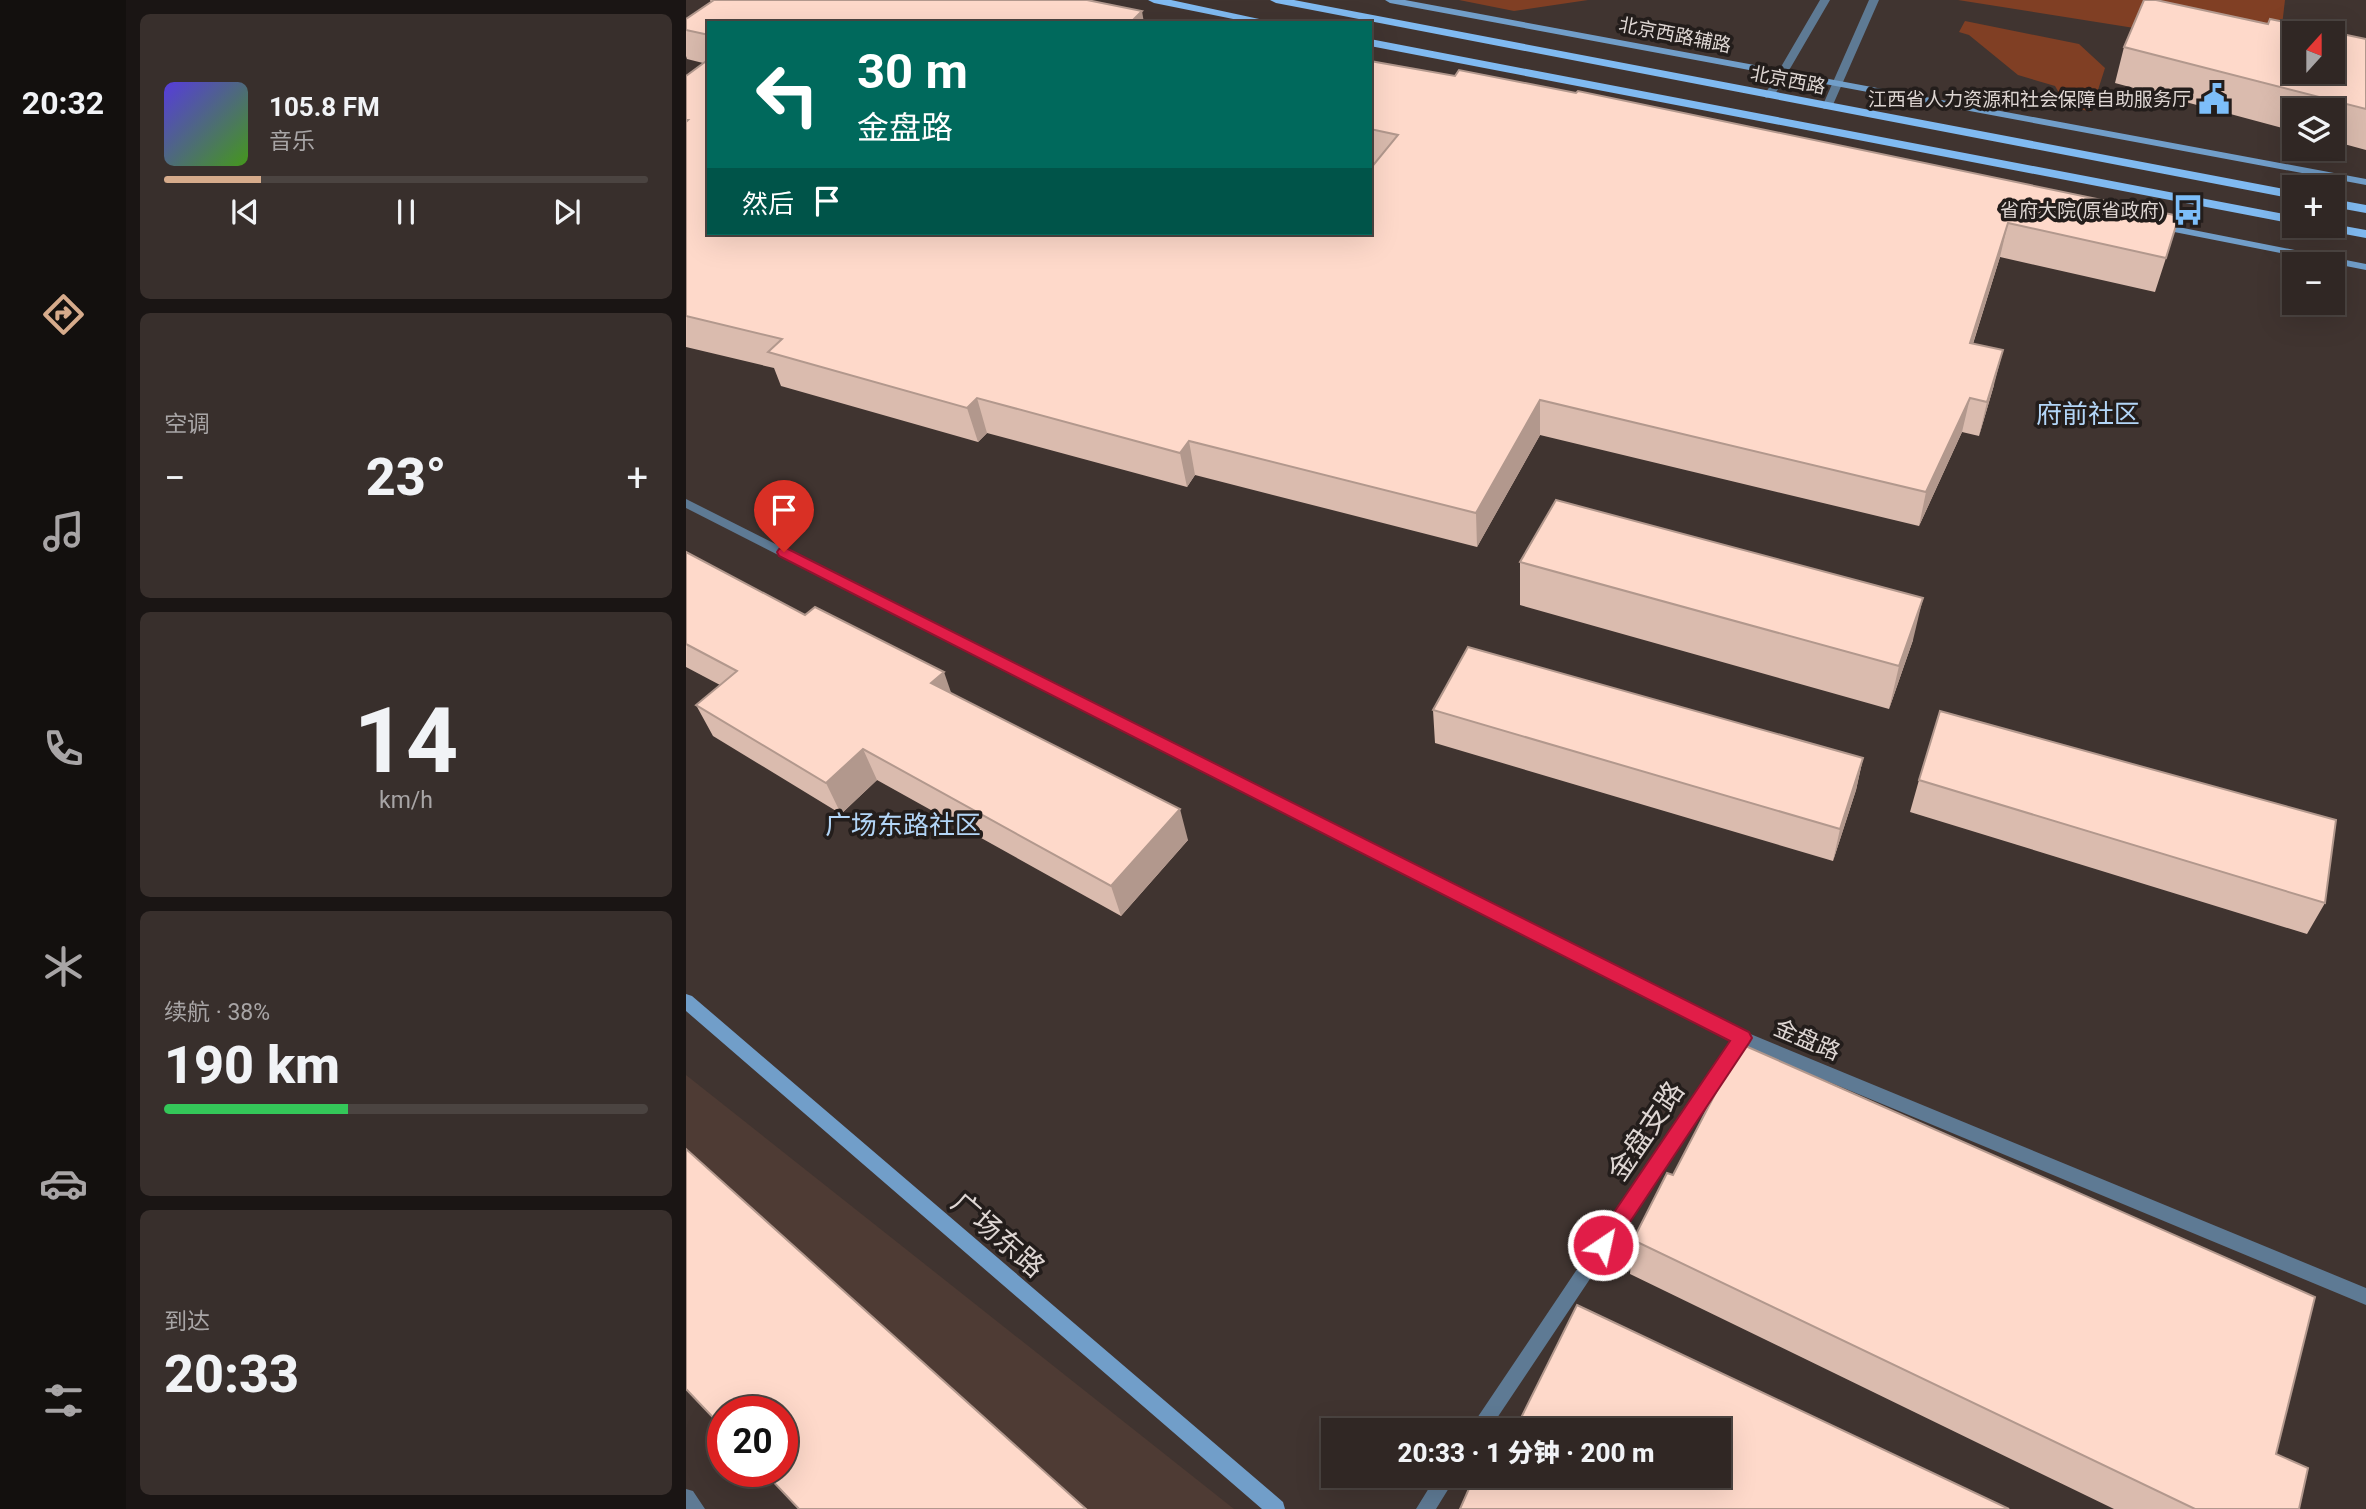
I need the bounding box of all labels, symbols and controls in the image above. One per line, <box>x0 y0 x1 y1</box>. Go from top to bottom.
street label: 北京西路辅路 <box>1617 13 1733 57</box>
north arrow <box>2282 21 2345 84</box>
map controls <box>2282 21 2345 315</box>
text: 30 m <box>857 43 968 100</box>
icon: left <box>742 49 833 140</box>
street label: 北京西路 <box>1748 61 1828 99</box>
public building icon: 江西省人力资源和社会保障自助服务厅 <box>2197 82 2231 116</box>
text: 20:32 <box>22 84 104 122</box>
place label: 江西省人力资源和社会保障自助服务厅 <box>1868 88 2191 111</box>
text: 105.8 FM <box>269 92 380 122</box>
button: layers <box>2282 98 2345 161</box>
text: 金盘路 <box>857 109 953 147</box>
text: 音乐 <box>269 128 315 155</box>
button: + <box>2282 175 2345 238</box>
icon: arrive <box>808 182 846 220</box>
text: 然后 <box>742 189 794 219</box>
icon: previous <box>226 193 264 231</box>
icon: pause <box>387 193 425 231</box>
icon: next <box>548 193 586 231</box>
bus stop icon: 省府大院(原省政府) <box>2171 193 2205 227</box>
place label: 省府大院(原省政府) <box>2000 199 2165 222</box>
button: − <box>2282 252 2345 315</box>
icon: directions <box>39 290 88 339</box>
district label: 府前社区 <box>2036 399 2140 429</box>
text: 空调 <box>164 411 210 438</box>
text: 23° <box>366 447 446 508</box>
text: − <box>164 456 186 500</box>
text: + <box>626 456 648 500</box>
pin <box>754 480 814 552</box>
icon: arrive <box>765 491 803 529</box>
icon: music <box>39 507 88 556</box>
text: 14 <box>354 688 458 794</box>
icon: phone <box>39 724 88 773</box>
text: km/h <box>379 787 433 814</box>
district label: 广场东路社区 <box>825 810 981 840</box>
icon: climate <box>39 942 88 991</box>
text: 续航 · 38% <box>164 999 270 1026</box>
street label: 金盘路 <box>1770 1014 1844 1066</box>
text: 190 km <box>164 1035 340 1096</box>
street label: 金盘支路 <box>1601 1075 1691 1187</box>
icon: car <box>39 1159 88 1208</box>
street label: 广场东路 <box>945 1186 1051 1284</box>
position arrow <box>1566 1208 1640 1282</box>
text: 到达 <box>164 1308 210 1335</box>
text: 20:33 <box>164 1344 299 1405</box>
icon: filters <box>39 1376 88 1425</box>
speed limit sign: 20 <box>707 1396 798 1487</box>
text: 20:33 · 1 分钟 · 200 m <box>1397 1438 1655 1468</box>

